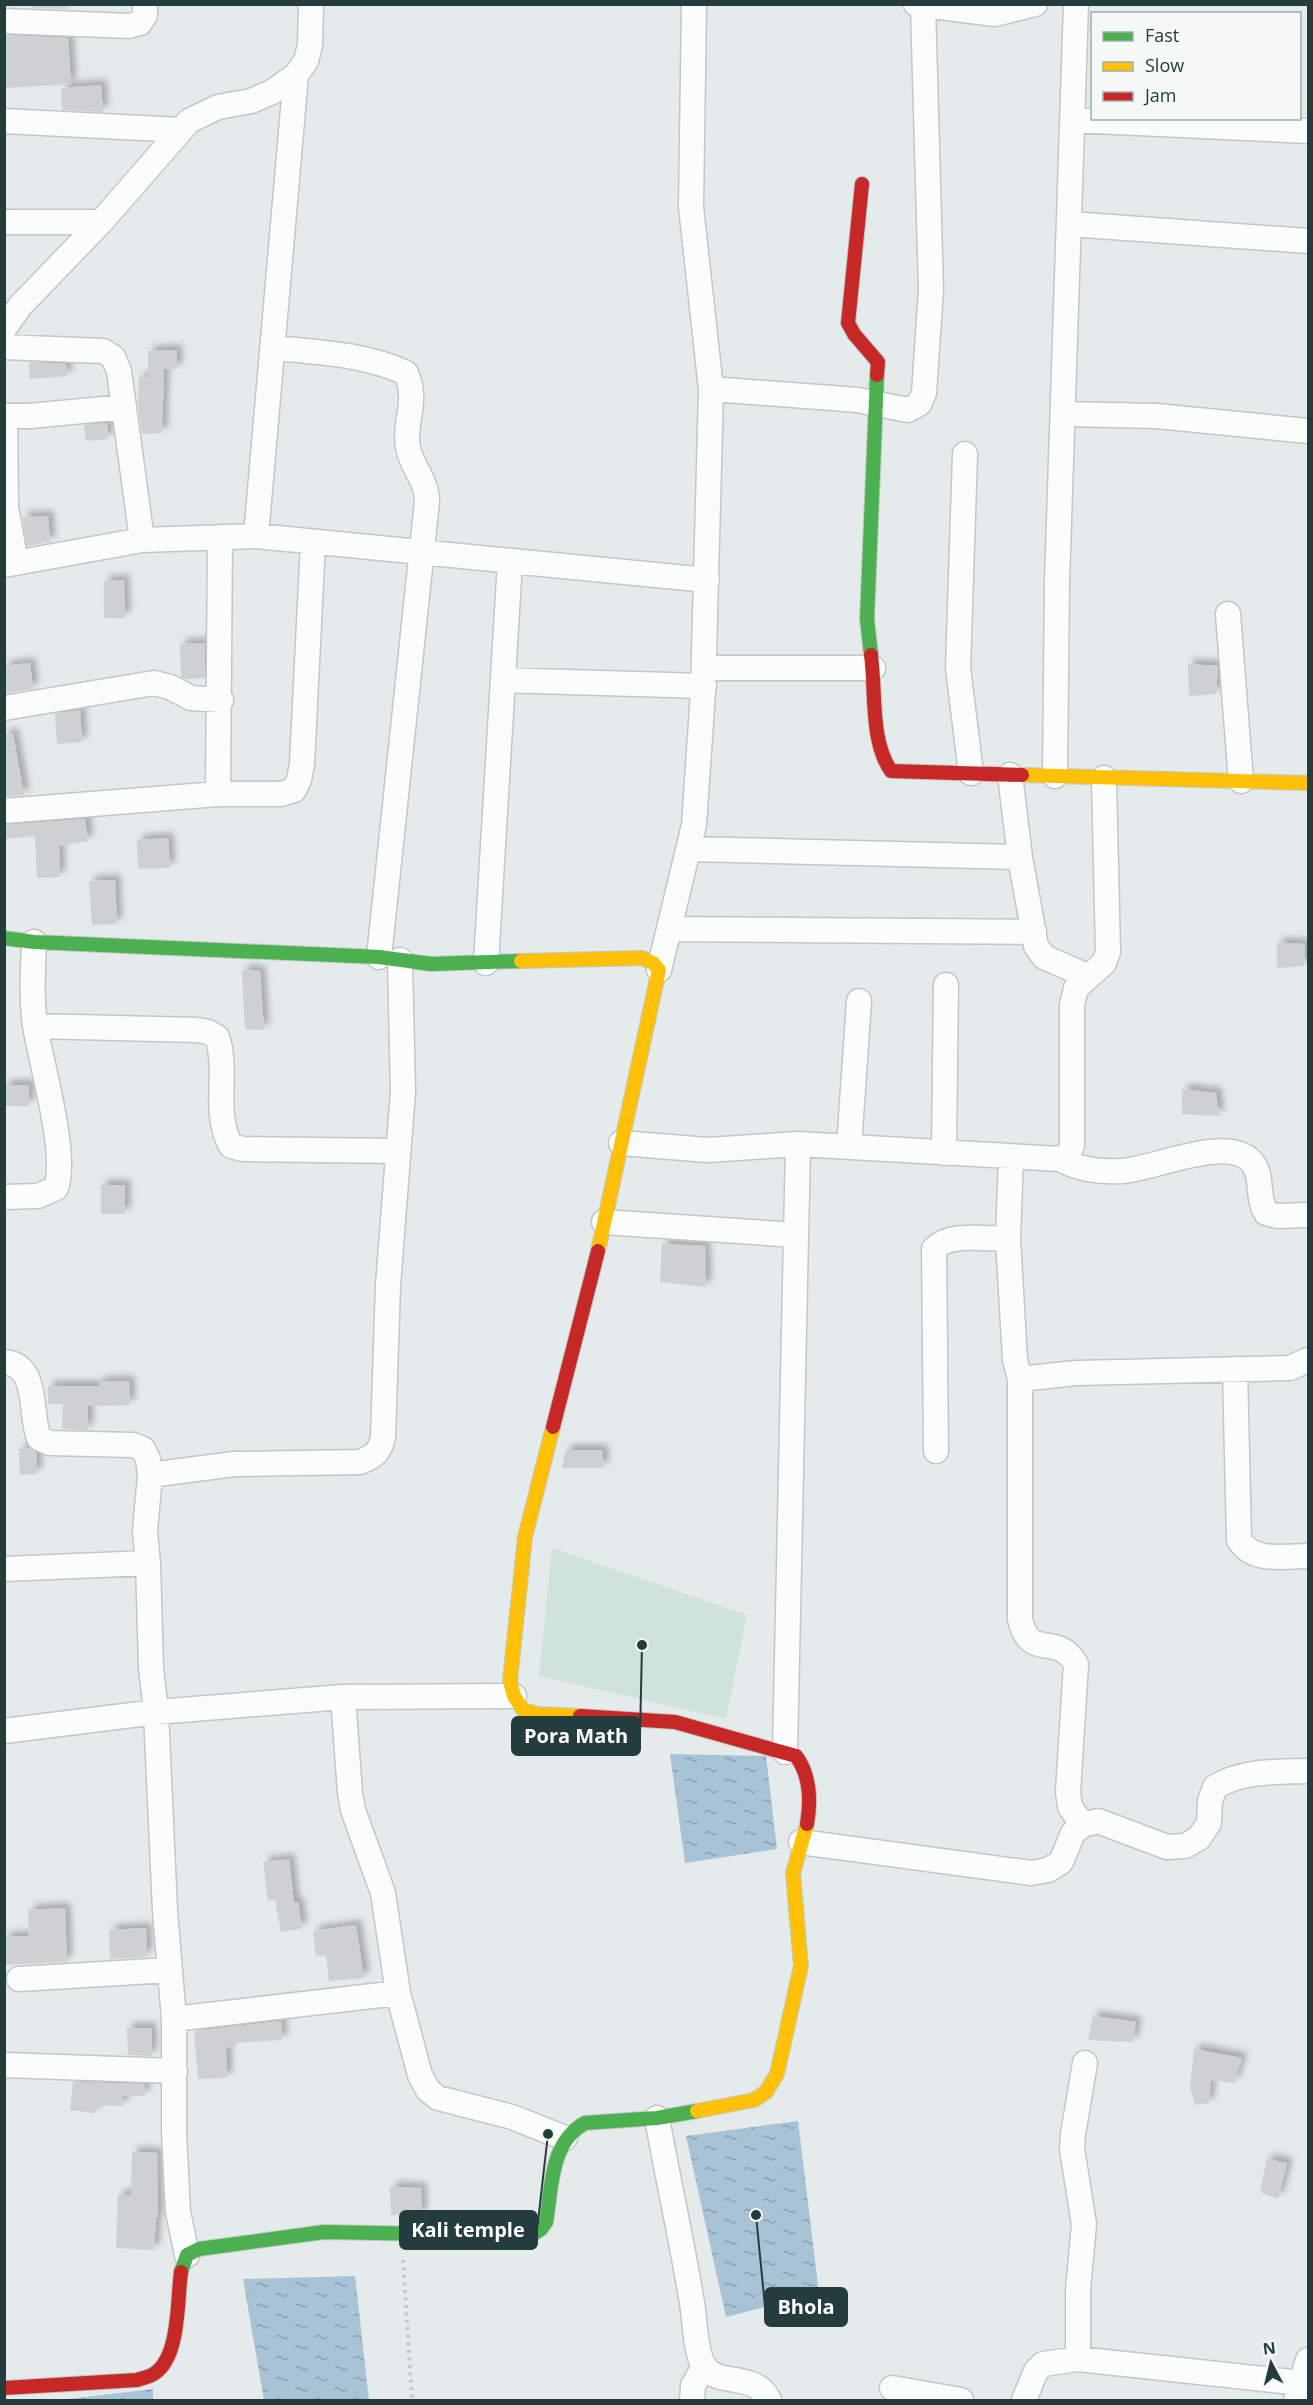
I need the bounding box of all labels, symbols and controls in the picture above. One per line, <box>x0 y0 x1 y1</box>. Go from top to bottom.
legend <box>1091 12 1301 120</box>
text: Fast <box>1145 23 1179 47</box>
text: Slow <box>1145 53 1184 77</box>
text: Jam <box>1143 83 1177 107</box>
callout: Pora Math <box>512 1717 640 1755</box>
text: Pora Math <box>524 1722 628 1749</box>
callout: Kali temple <box>400 2211 537 2249</box>
text: Kali temple <box>411 2216 525 2243</box>
callout: Bhola <box>765 2288 847 2326</box>
text: Bhola <box>777 2293 835 2320</box>
north arrow <box>1241 2333 1301 2393</box>
text: N <box>1261 2336 1277 2360</box>

